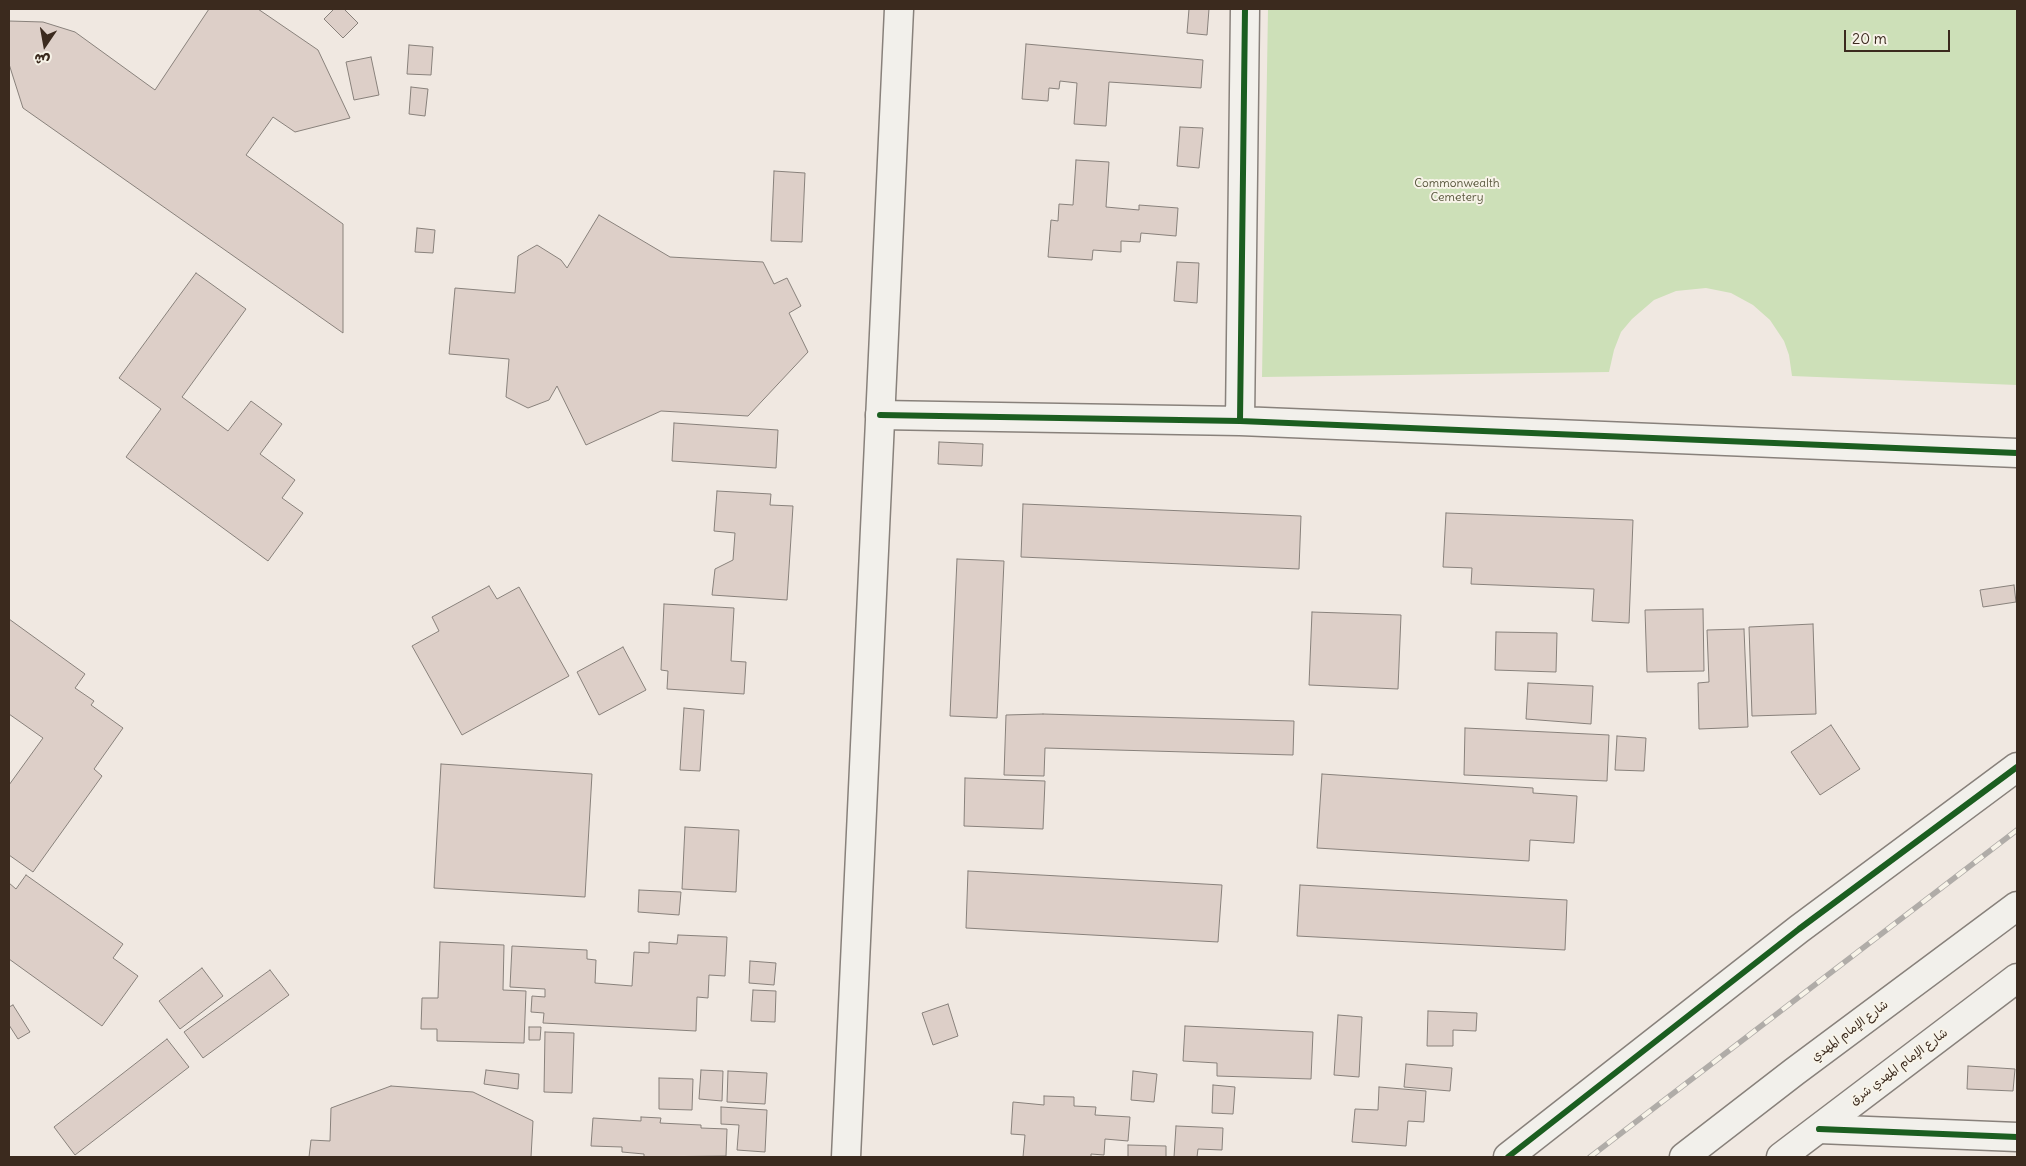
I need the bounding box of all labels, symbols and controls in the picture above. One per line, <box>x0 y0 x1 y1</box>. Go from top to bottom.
north arrow <box>20 20 70 70</box>
scale bar <box>1846 20 1952 52</box>
text: 20 m <box>1852 29 1887 48</box>
text: ش <box>32 49 51 70</box>
park label: Commonwealth Cemetery <box>1414 177 1500 205</box>
street label: شارع الإمام المهدي <box>1809 997 1891 1065</box>
street label: شارع الإمام المهدي شرق <box>1847 1026 1951 1108</box>

